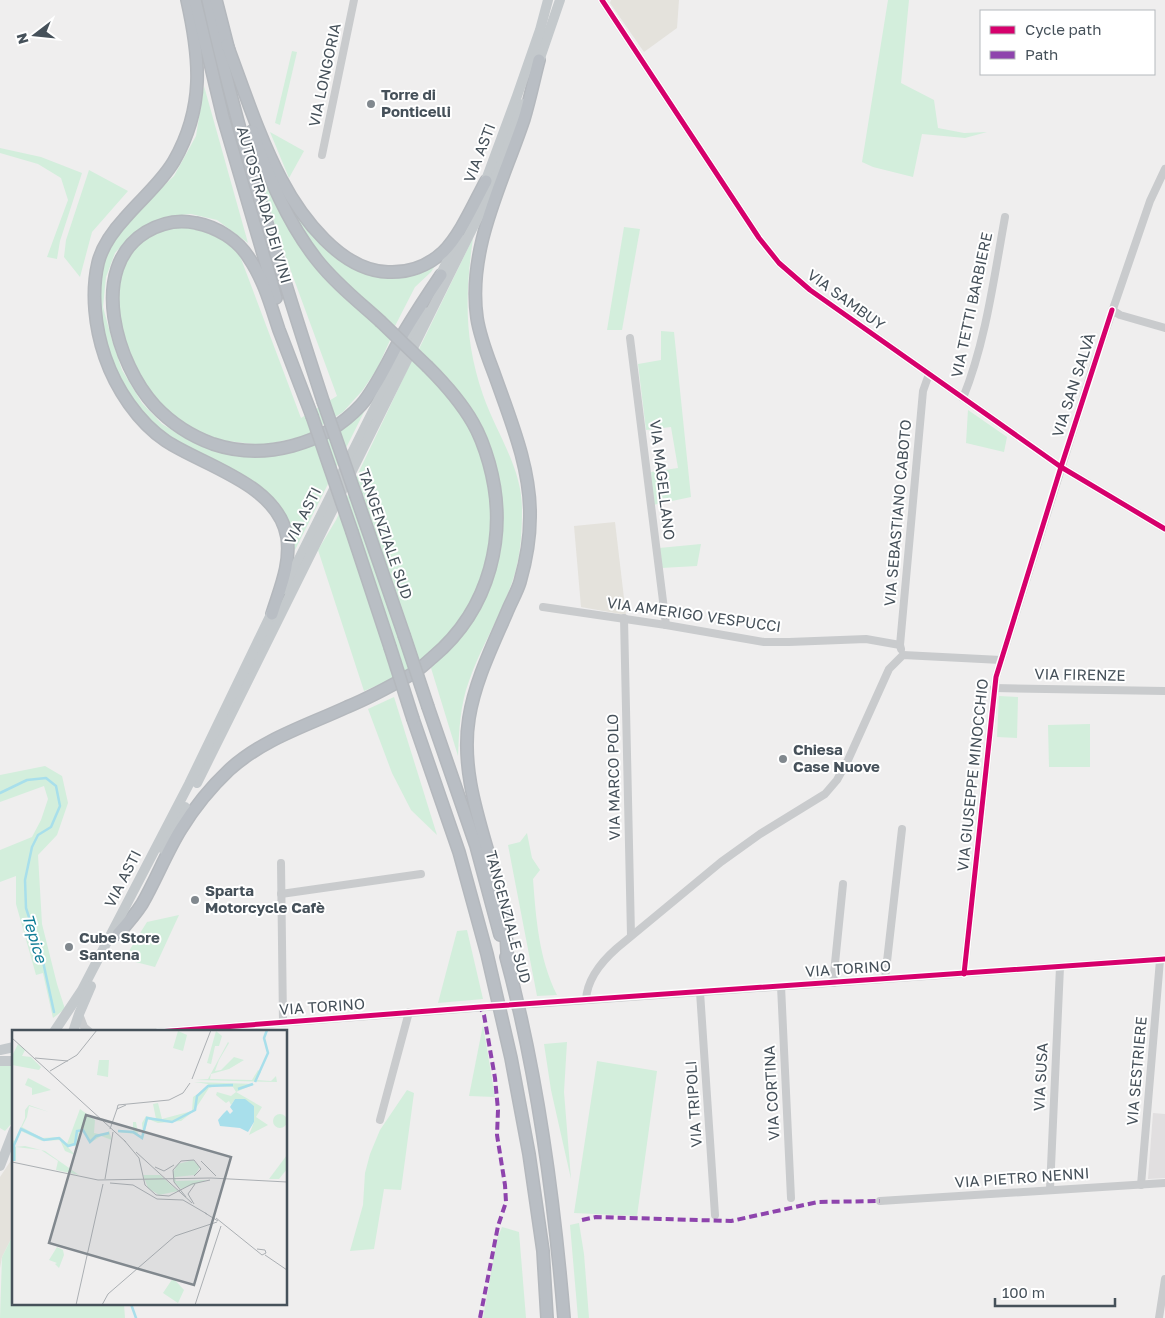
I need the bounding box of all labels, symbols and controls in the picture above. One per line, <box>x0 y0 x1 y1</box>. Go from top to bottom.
north arrow <box>10 10 60 60</box>
legend <box>980 10 1155 75</box>
text: Cycle path <box>1025 20 1101 38</box>
street label: VIA LONGORIA <box>304 21 344 128</box>
text: N <box>12 31 32 46</box>
text: Path <box>1025 45 1058 63</box>
place label: Torre di Ponticelli <box>381 85 451 120</box>
marker: Torre di Ponticelli <box>365 98 377 110</box>
street label: VIA ASTI <box>460 121 499 185</box>
street label: AUTOSTRADA DEI VINI <box>234 124 296 285</box>
street label: VIA TETTI BARBIERE <box>947 230 995 379</box>
street label: VIA SAMBUY <box>804 265 889 334</box>
street label: VIA SAN SALVÀ <box>1048 330 1098 439</box>
street label: VIA MAGELLANO <box>647 419 679 541</box>
street label: VIA SEBASTIANO CABOTO <box>880 419 914 607</box>
street label: TANGENZIALE SUD <box>355 466 417 601</box>
street label: VIA ASTI <box>280 484 324 547</box>
street label: VIA AMERIGO VESPUCCI <box>606 593 782 635</box>
street label: VIA FIRENZE <box>1034 664 1126 684</box>
street label: VIA GIUSEPPE MINOCCHIO <box>953 678 991 872</box>
street label: VIA MARCO POLO <box>603 713 623 841</box>
place label: Chiesa Case Nuove <box>793 740 880 775</box>
marker: Chiesa Case Nuove <box>777 753 789 765</box>
street label: VIA ASTI <box>100 847 144 910</box>
street label: TANGENZIALE SUD <box>483 848 535 985</box>
place label: Sparta Motorcycle Cafè <box>205 881 325 916</box>
marker: Sparta Motorcycle Cafè <box>189 894 201 906</box>
water label: Tepice <box>18 911 52 966</box>
place label: Cube Store Santena <box>79 928 160 963</box>
marker: Cube Store Santena <box>63 941 75 953</box>
street label: VIA TORINO <box>804 956 891 980</box>
street label: VIA TORINO <box>278 994 365 1018</box>
street label: VIA SESTRIERE <box>1122 1016 1150 1126</box>
inset map <box>12 1030 288 1306</box>
street label: VIA SUSA <box>1029 1042 1051 1112</box>
street label: VIA CORTINA <box>760 1045 782 1141</box>
street label: VIA TRIPOLI <box>681 1060 705 1148</box>
street label: VIA PIETRO NENNI <box>954 1163 1090 1191</box>
scale bar <box>995 1276 1115 1308</box>
text: 100 m <box>1002 1283 1045 1301</box>

